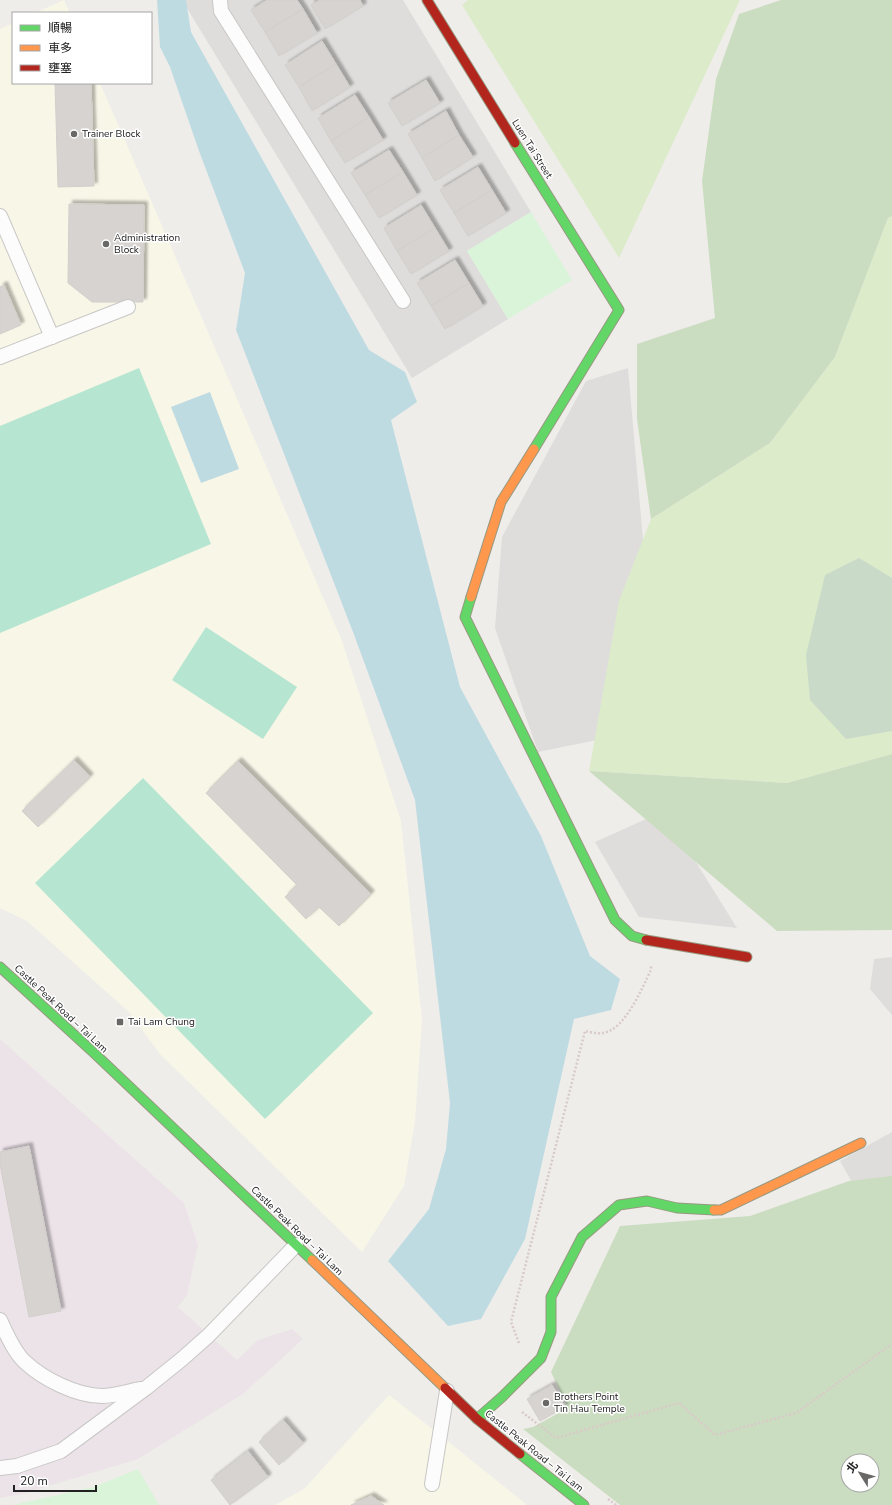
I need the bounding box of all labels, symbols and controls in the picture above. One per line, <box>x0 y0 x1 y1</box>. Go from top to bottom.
legend <box>12 12 152 84</box>
text: 順暢 <box>48 20 72 36</box>
text: 車多 <box>48 40 72 56</box>
text: 壅塞 <box>48 60 72 76</box>
street label: Luen Tai Street <box>508 117 556 182</box>
place label: Trainer Block <box>82 127 141 141</box>
marker: Trainer Block <box>69 129 79 139</box>
place label: Administration Block <box>114 231 180 257</box>
marker: Administration Block <box>101 239 111 249</box>
street label: Castle Peak Road – Tai Lam <box>11 962 111 1056</box>
place label: Tai Lam Chung <box>128 1015 195 1029</box>
marker: Tai Lam Chung <box>115 1017 125 1027</box>
street label: Castle Peak Road – Tai Lam <box>248 1183 346 1279</box>
place label: Brothers Point Tin Hau Temple <box>554 1390 625 1416</box>
marker: Brothers Point Tin Hau Temple <box>541 1398 551 1408</box>
street label: Castle Peak Road – Tai Lam <box>482 1407 586 1495</box>
north arrow <box>840 1453 880 1493</box>
text: 北 <box>843 1458 862 1476</box>
scale bar <box>14 1467 96 1493</box>
text: 20 m <box>20 1473 48 1489</box>

